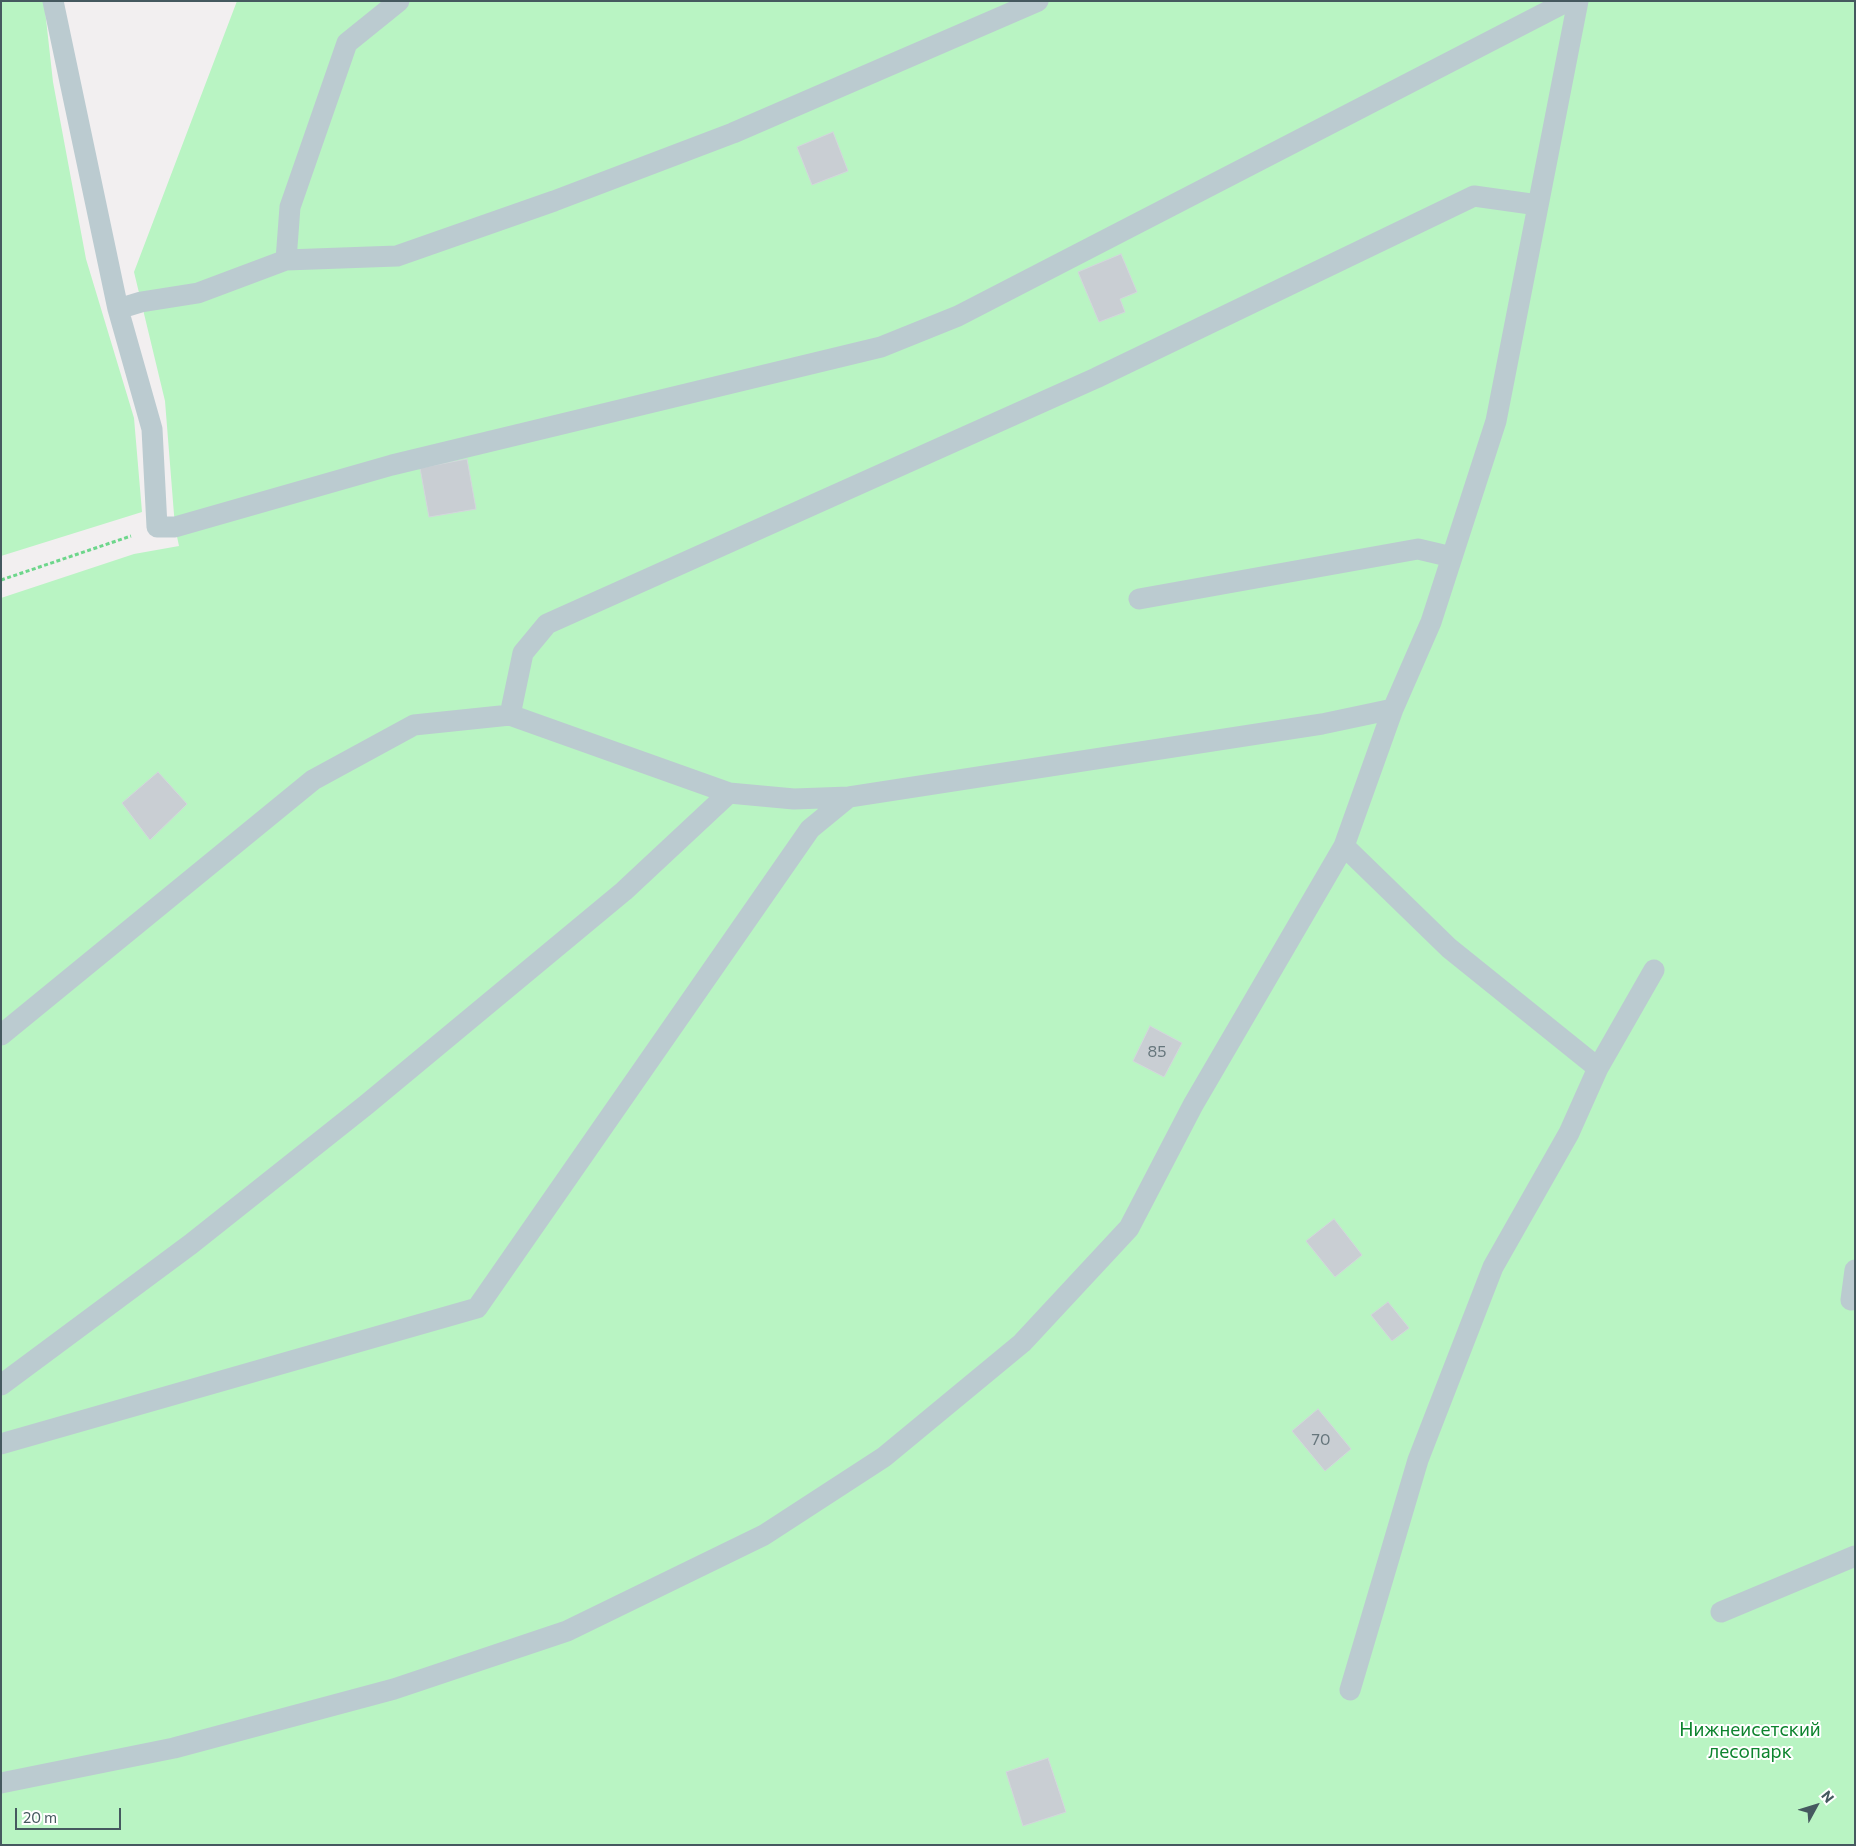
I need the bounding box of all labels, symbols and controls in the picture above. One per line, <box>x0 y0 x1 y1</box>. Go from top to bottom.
house number: 85 <box>1148 1042 1166 1062</box>
house number: 70 <box>1312 1430 1330 1450</box>
park label: Нижнеисетский лесопарк <box>1679 1719 1821 1763</box>
north arrow <box>1791 1781 1841 1831</box>
text: N <box>1818 1787 1838 1806</box>
scale bar <box>18 1798 124 1830</box>
text: 20 m <box>23 1808 57 1826</box>

